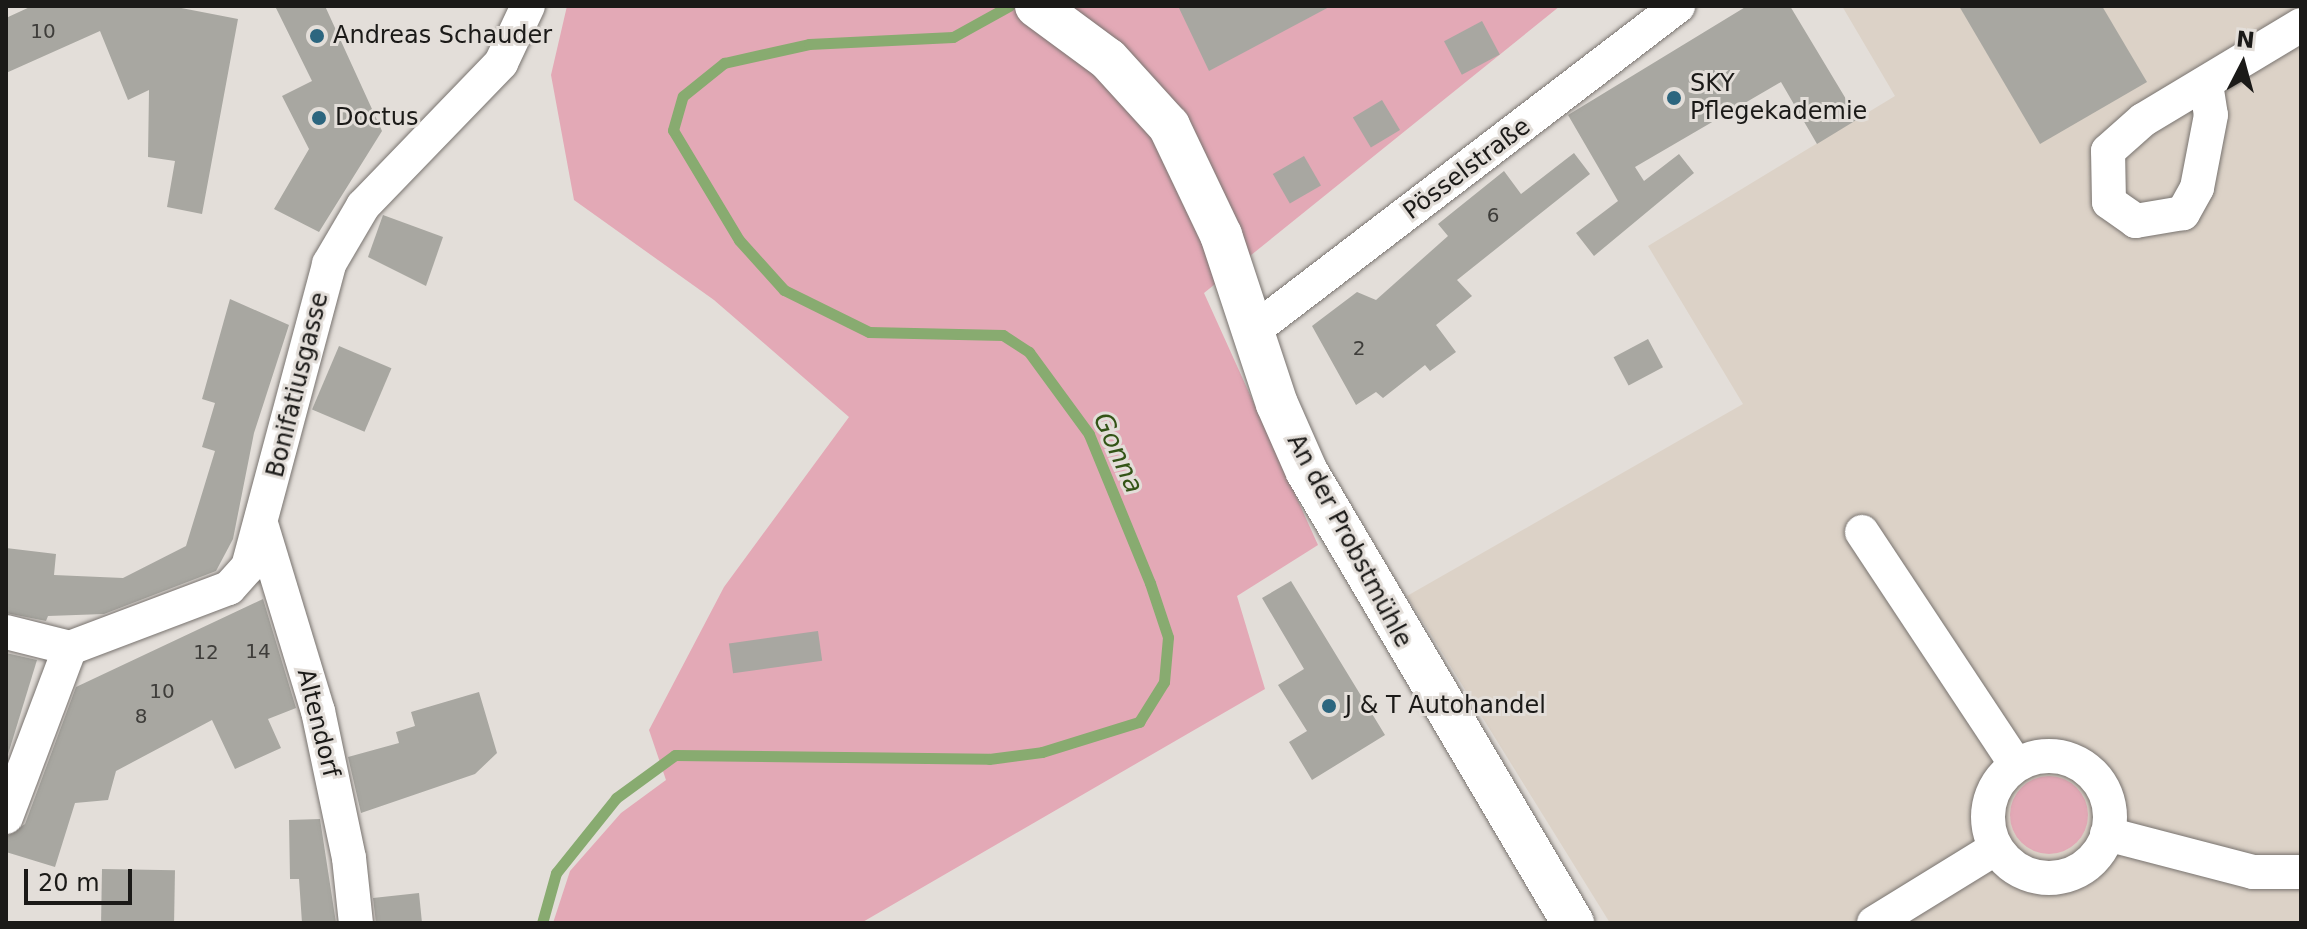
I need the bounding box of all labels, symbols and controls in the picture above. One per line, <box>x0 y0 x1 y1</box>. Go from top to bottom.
house number: 10 <box>30 19 56 43</box>
place label: Andreas Schauder <box>333 22 552 50</box>
north arrow <box>2203 24 2283 104</box>
text: N <box>2235 26 2256 53</box>
marker: Andreas Schauder <box>308 27 326 45</box>
place label: SKY Pflegekademie <box>1690 70 1867 126</box>
marker: SKY Pflegekademie <box>1665 89 1683 107</box>
place label: Doctus <box>335 104 418 132</box>
marker: Doctus <box>310 109 328 127</box>
street label: Pösselstraße <box>1398 112 1536 226</box>
house number: 6 <box>1487 203 1499 227</box>
street label: Bonifatiusgasse <box>261 289 335 481</box>
house number: 2 <box>1353 336 1365 360</box>
water label: Gonna <box>1086 408 1150 498</box>
street label: An der Probstmühle <box>1281 430 1417 652</box>
house number: 14 <box>245 639 271 663</box>
house number: 12 <box>193 640 219 664</box>
street label: Altendorf <box>291 666 345 780</box>
house number: 10 <box>149 679 175 703</box>
place label: J & T Autohandel <box>1345 692 1546 720</box>
marker: J & T Autohandel <box>1320 697 1338 715</box>
house number: 8 <box>135 704 147 728</box>
scale bar <box>28 853 136 903</box>
text: 20 m <box>38 869 100 897</box>

